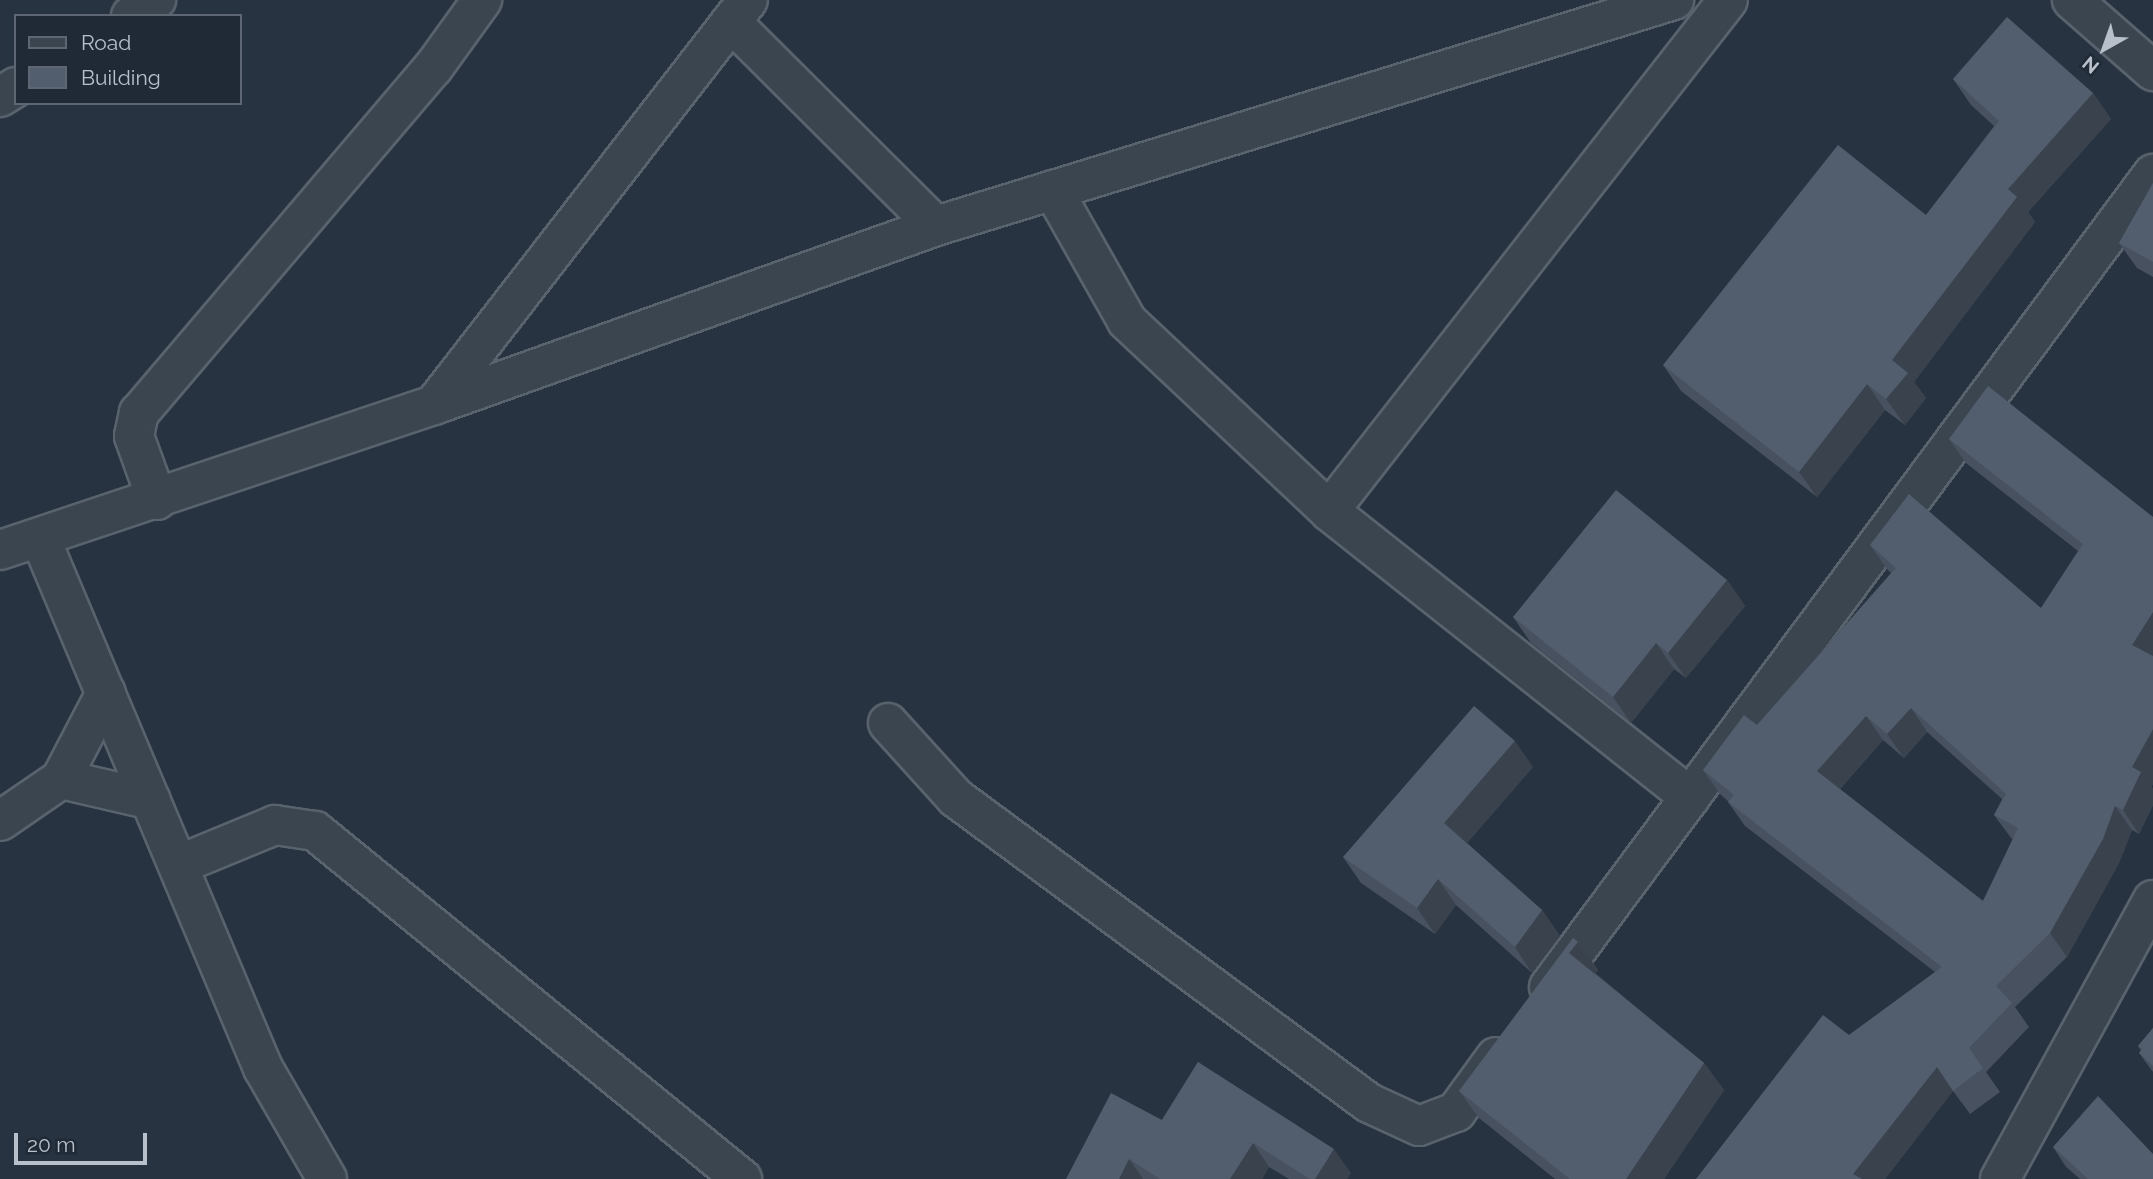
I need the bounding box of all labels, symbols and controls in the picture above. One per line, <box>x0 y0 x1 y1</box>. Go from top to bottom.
legend <box>14 14 242 105</box>
north arrow <box>2069 14 2139 84</box>
text: Road <box>81 30 131 55</box>
text: N <box>2078 52 2103 78</box>
text: Building <box>81 65 161 90</box>
scale bar <box>18 1120 150 1164</box>
text: 20 m <box>27 1132 75 1157</box>

